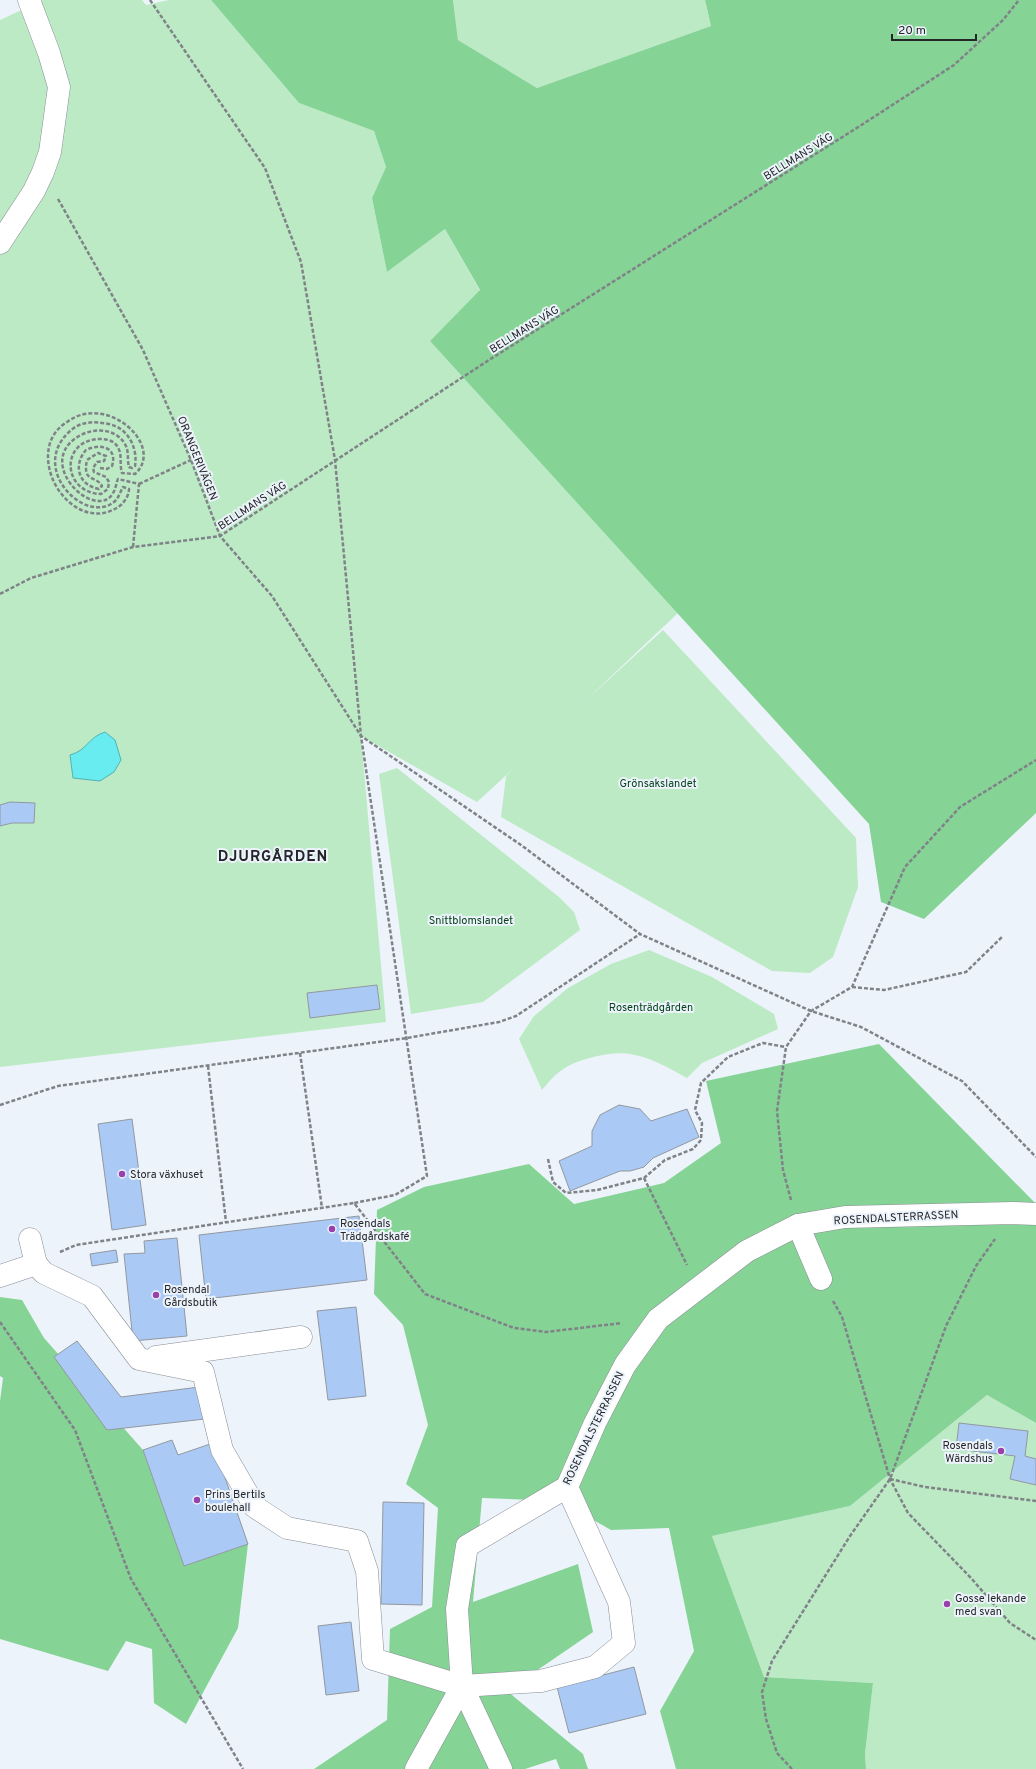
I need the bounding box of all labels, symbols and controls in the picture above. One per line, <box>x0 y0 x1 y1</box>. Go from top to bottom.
scale bar <box>892 16 976 42</box>
text: 20 m <box>898 23 926 39</box>
street label: BELLMANS VÄG <box>761 129 836 184</box>
street label: BELLMANS VÄG <box>487 302 562 357</box>
street label: ORANGERIVÄGEN <box>174 414 221 503</box>
street label: BELLMANS VÄG <box>215 478 290 533</box>
park label: Grönsakslandet <box>619 777 697 791</box>
district label: DJURGÅRDEN <box>218 847 328 867</box>
park label: Snittblomslandet <box>429 914 513 928</box>
park label: Rosenträdgården <box>609 1001 693 1015</box>
place label: Stora växhuset <box>130 1168 203 1182</box>
marker: Stora växhuset <box>117 1169 127 1179</box>
street label: ROSENDALSTERRASSEN <box>833 1208 959 1228</box>
place label: Rosendals Trädgårdskafé <box>340 1217 410 1244</box>
marker: Rosendals Trädgårdskafé <box>327 1224 337 1234</box>
place label: Rosendal Gårdsbutik <box>164 1283 218 1310</box>
marker: Rosendal Gårdsbutik <box>151 1290 161 1300</box>
street label: ROSENDALSTERRASSEN <box>560 1369 628 1488</box>
place label: Rosendals Wärdshus <box>942 1439 993 1466</box>
marker: Rosendals Wärdshus <box>996 1446 1006 1456</box>
place label: Prins Bertils boulehall <box>205 1488 265 1515</box>
marker: Prins Bertils boulehall <box>192 1495 202 1505</box>
place label: Gosse lekande med svan <box>955 1592 1026 1619</box>
marker: Gosse lekande med svan <box>942 1599 952 1609</box>

